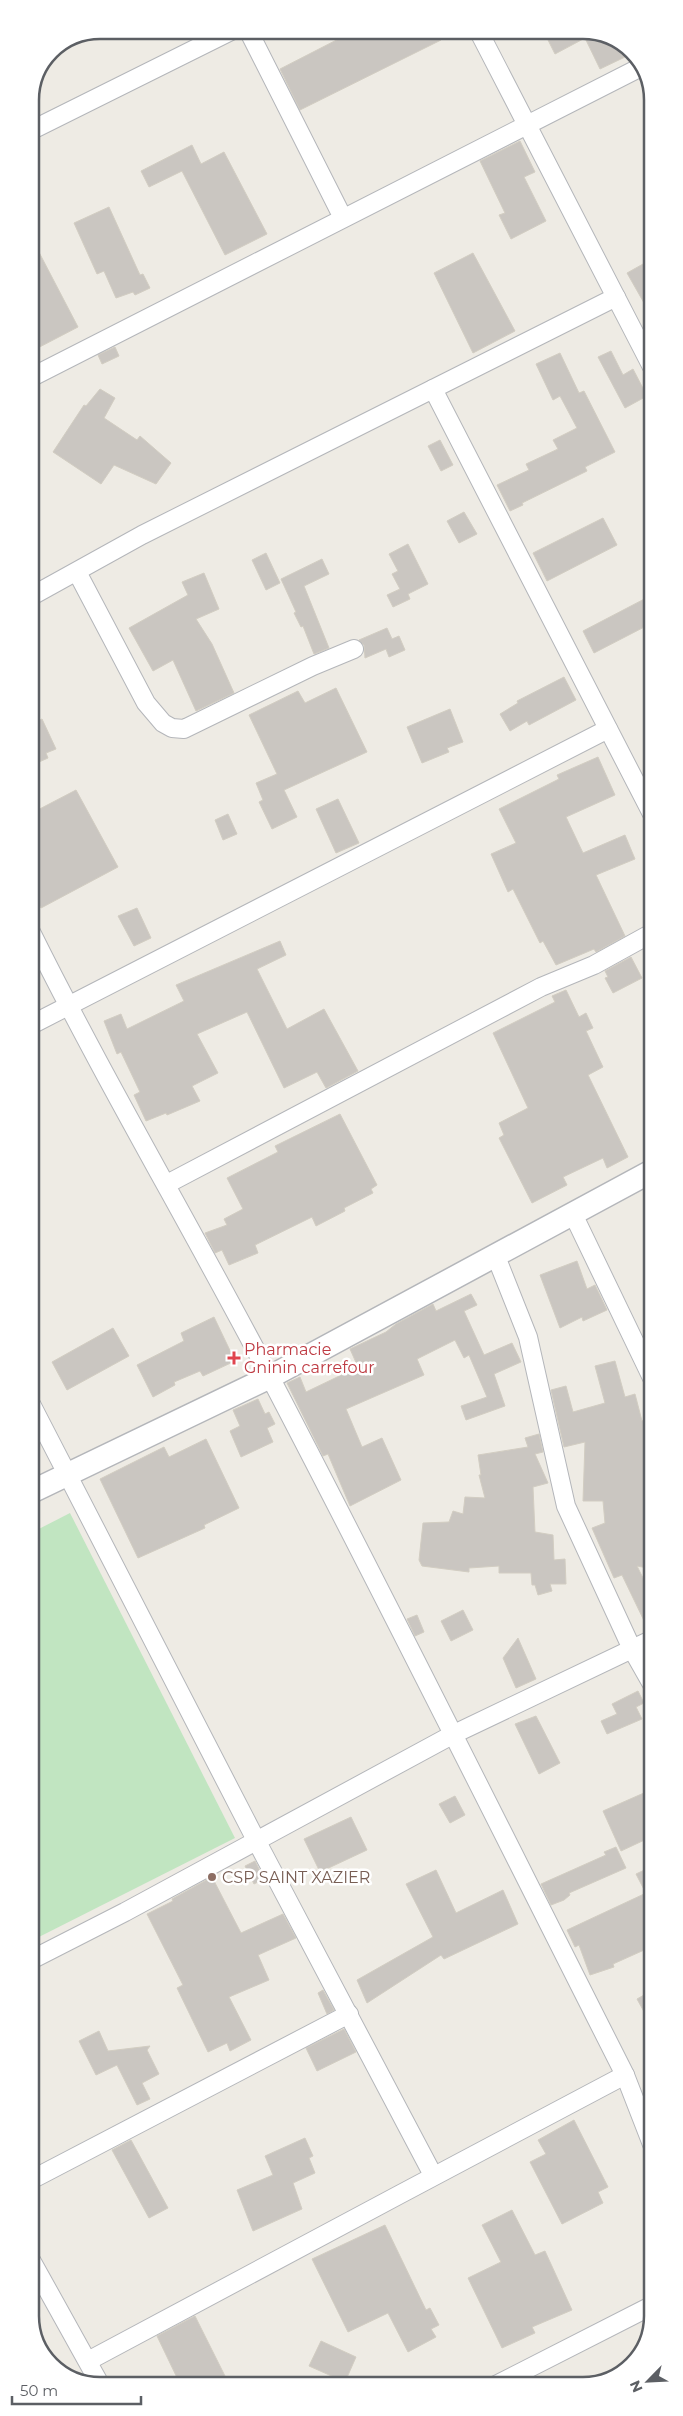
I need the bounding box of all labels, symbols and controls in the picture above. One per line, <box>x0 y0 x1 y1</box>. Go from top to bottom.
place label: Pharmacie Gninin carrefour <box>244 1340 375 1377</box>
marker: Pharmacie Gninin carrefour <box>228 1352 240 1364</box>
place label: CSP SAINT XAZIER <box>222 1868 370 1887</box>
marker: CSP SAINT XAZIER <box>206 1871 218 1883</box>
north arrow <box>623 2356 673 2406</box>
scale bar <box>12 2374 141 2406</box>
text: N <box>626 2377 647 2395</box>
text: 50 m <box>20 2381 58 2400</box>

